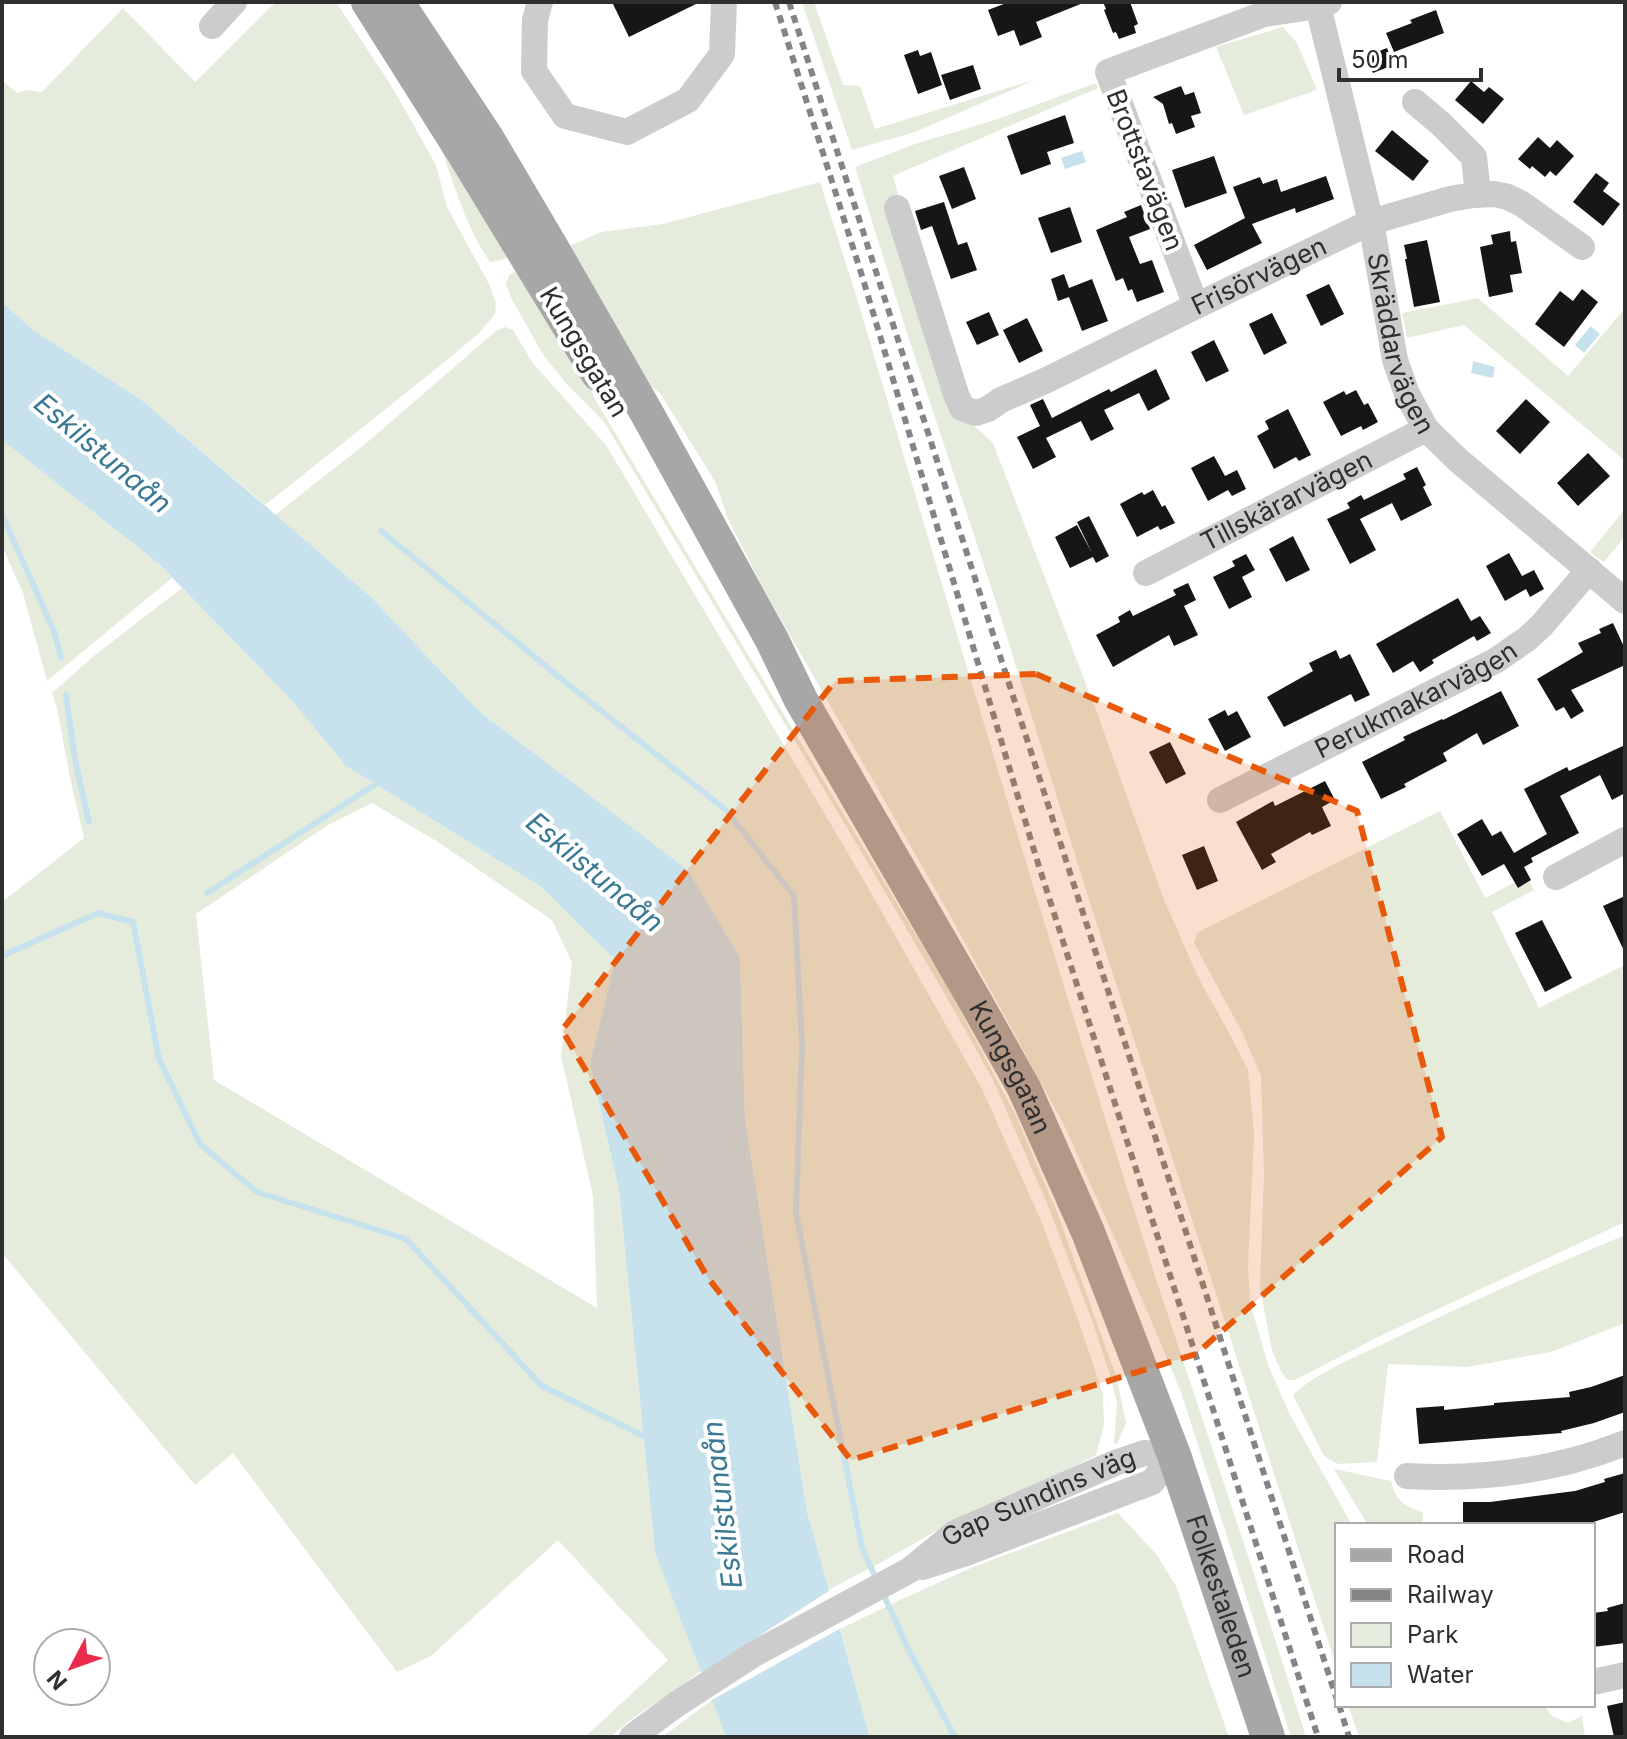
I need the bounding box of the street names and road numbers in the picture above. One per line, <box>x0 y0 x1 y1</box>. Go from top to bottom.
street label: Brottstavägen <box>1100 85 1190 255</box>
street label: Frisörvägen <box>1186 230 1331 321</box>
street label: Skräddarvägen <box>1362 250 1442 439</box>
street label: Kungsgatan <box>534 281 635 422</box>
street label: Tillskärarvägen <box>1195 443 1377 557</box>
street label: Perukmakarvägen <box>1310 635 1523 764</box>
street label: Kungsgatan <box>963 995 1058 1138</box>
street label: Gap Sundins väg <box>935 1441 1139 1553</box>
street label: Folkestaleden <box>1180 1511 1263 1682</box>

